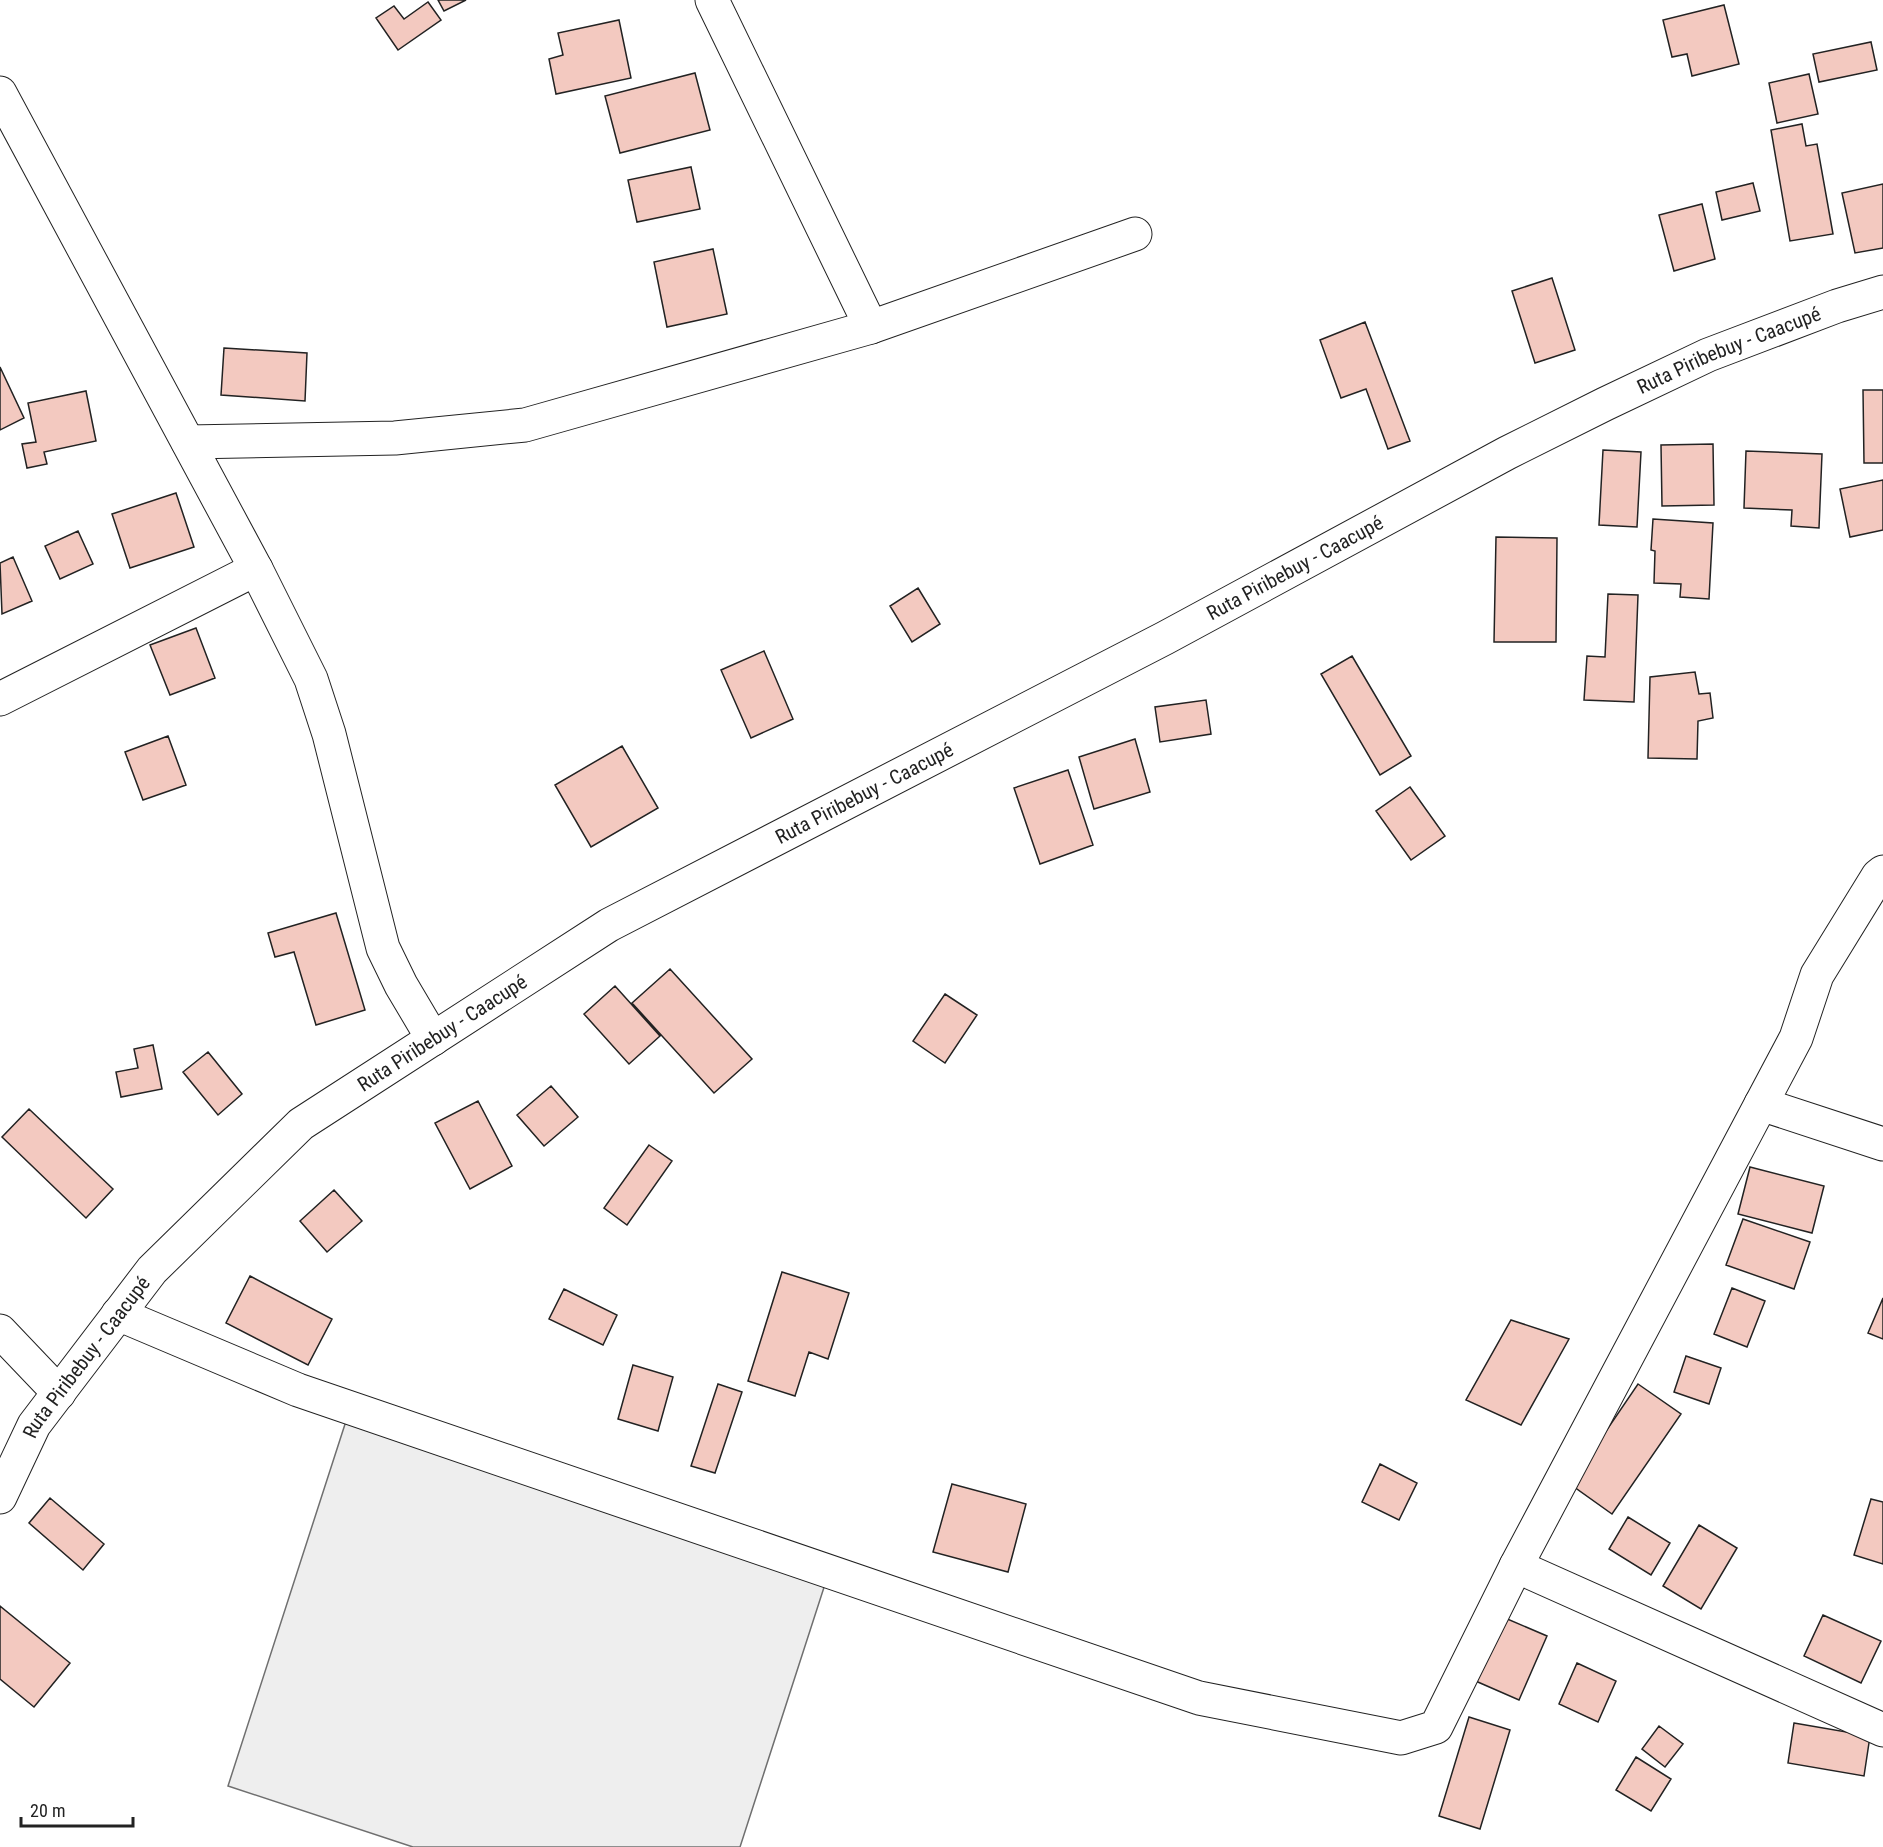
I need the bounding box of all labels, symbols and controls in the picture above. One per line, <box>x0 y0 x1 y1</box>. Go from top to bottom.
street label: Ruta Piribebuy - Caacupé <box>1633 301 1824 399</box>
street label: Ruta Piribebuy - Caacupé <box>1203 510 1387 625</box>
street label: Ruta Piribebuy - Caacupé <box>771 737 957 849</box>
street label: Ruta Piribebuy - Caacupé <box>353 969 531 1096</box>
street label: Ruta Piribebuy - Caacupé <box>18 1272 155 1442</box>
scale bar <box>21 1790 134 1828</box>
text: 20 m <box>30 1800 65 1821</box>

